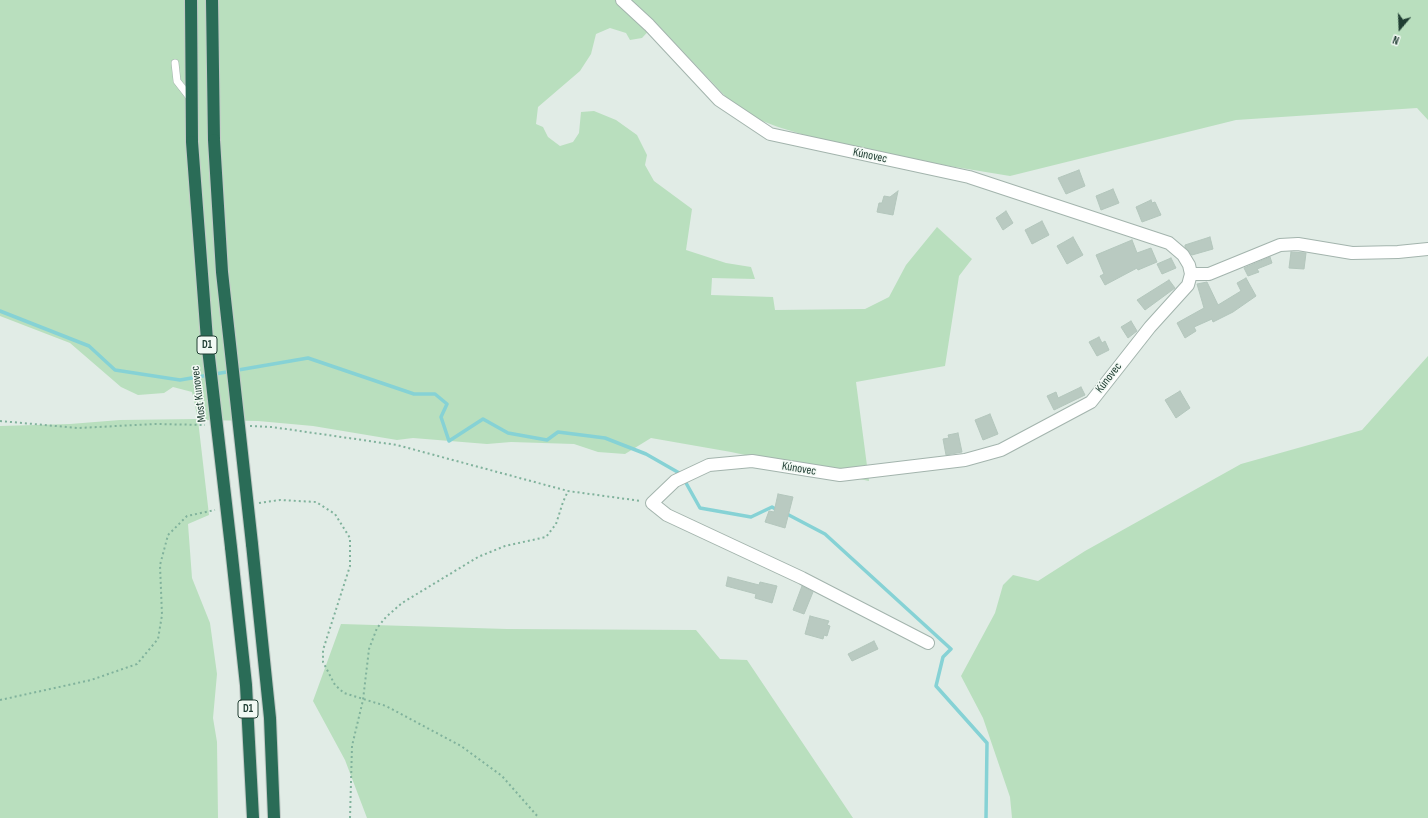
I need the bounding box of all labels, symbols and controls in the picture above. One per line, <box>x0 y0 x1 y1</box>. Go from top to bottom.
north arrow <box>1380 8 1420 48</box>
text: N <box>1391 33 1401 47</box>
street label: Kúnovec <box>852 145 888 167</box>
road number: D1 <box>197 336 217 354</box>
street label: Kúnovec <box>1093 360 1125 396</box>
street label: Most Kunovec <box>188 365 210 423</box>
street label: Kúnovec <box>781 459 817 479</box>
road number: D1 <box>238 700 258 718</box>

